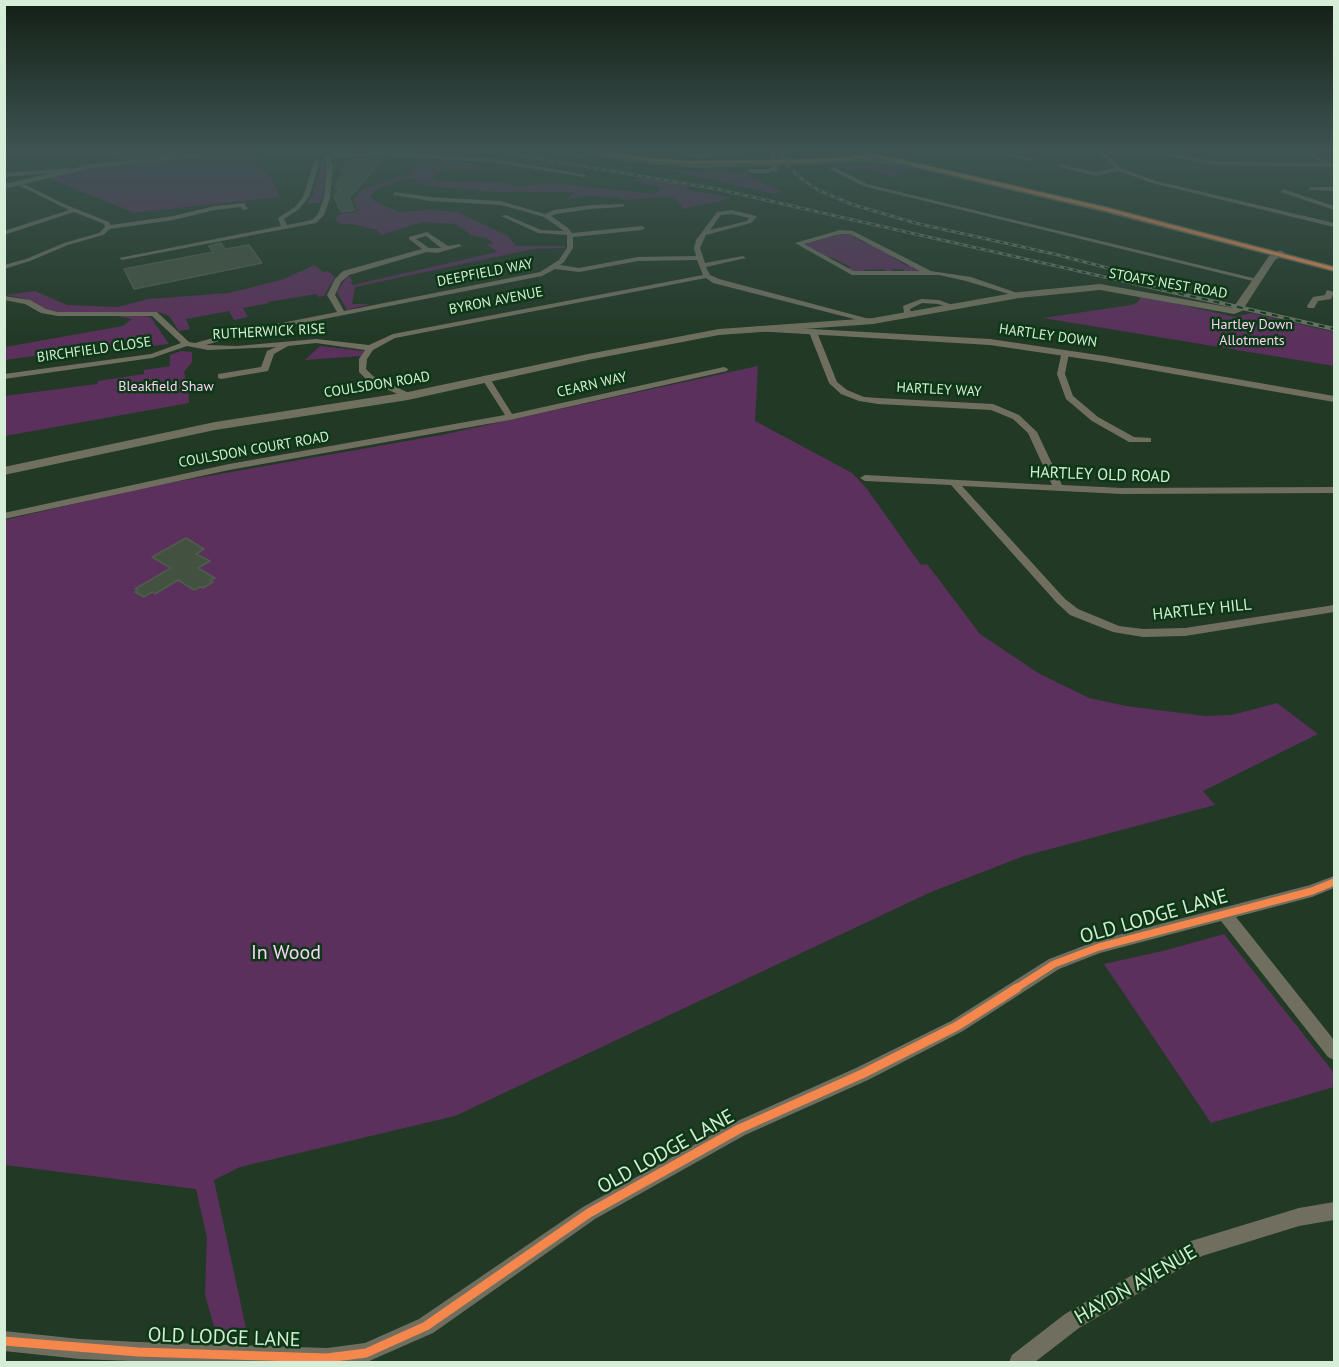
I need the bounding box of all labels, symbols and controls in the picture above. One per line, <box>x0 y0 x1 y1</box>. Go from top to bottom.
street label: DEEPFIELD WAY <box>436 255 534 291</box>
street label: STOATS NEST ROAD <box>1107 265 1229 303</box>
street label: BYRON AVENUE <box>448 284 544 318</box>
park label: Hartley Down Allotments <box>1211 317 1293 350</box>
street label: RUTHERWICK RISE <box>212 321 326 343</box>
street label: HARTLEY DOWN <box>998 321 1098 351</box>
street label: BIRCHFIELD CLOSE <box>36 334 152 366</box>
street label: COULSDON ROAD <box>323 368 431 402</box>
street label: CEARN WAY <box>555 369 629 401</box>
park label: Bleakfield Shaw <box>118 379 214 395</box>
street label: HARTLEY WAY <box>896 379 982 401</box>
street label: COULSDON COURT ROAD <box>177 428 331 472</box>
street label: HARTLEY OLD ROAD <box>1029 463 1171 487</box>
street label: HARTLEY HILL <box>1152 595 1252 625</box>
street label: OLD LODGE LANE <box>1077 884 1231 950</box>
park label: In Wood <box>251 941 321 965</box>
street label: OLD LODGE LANE <box>593 1104 739 1200</box>
street label: HAYDN AVENUE <box>1071 1240 1201 1330</box>
street label: OLD LODGE LANE <box>147 1323 301 1353</box>

